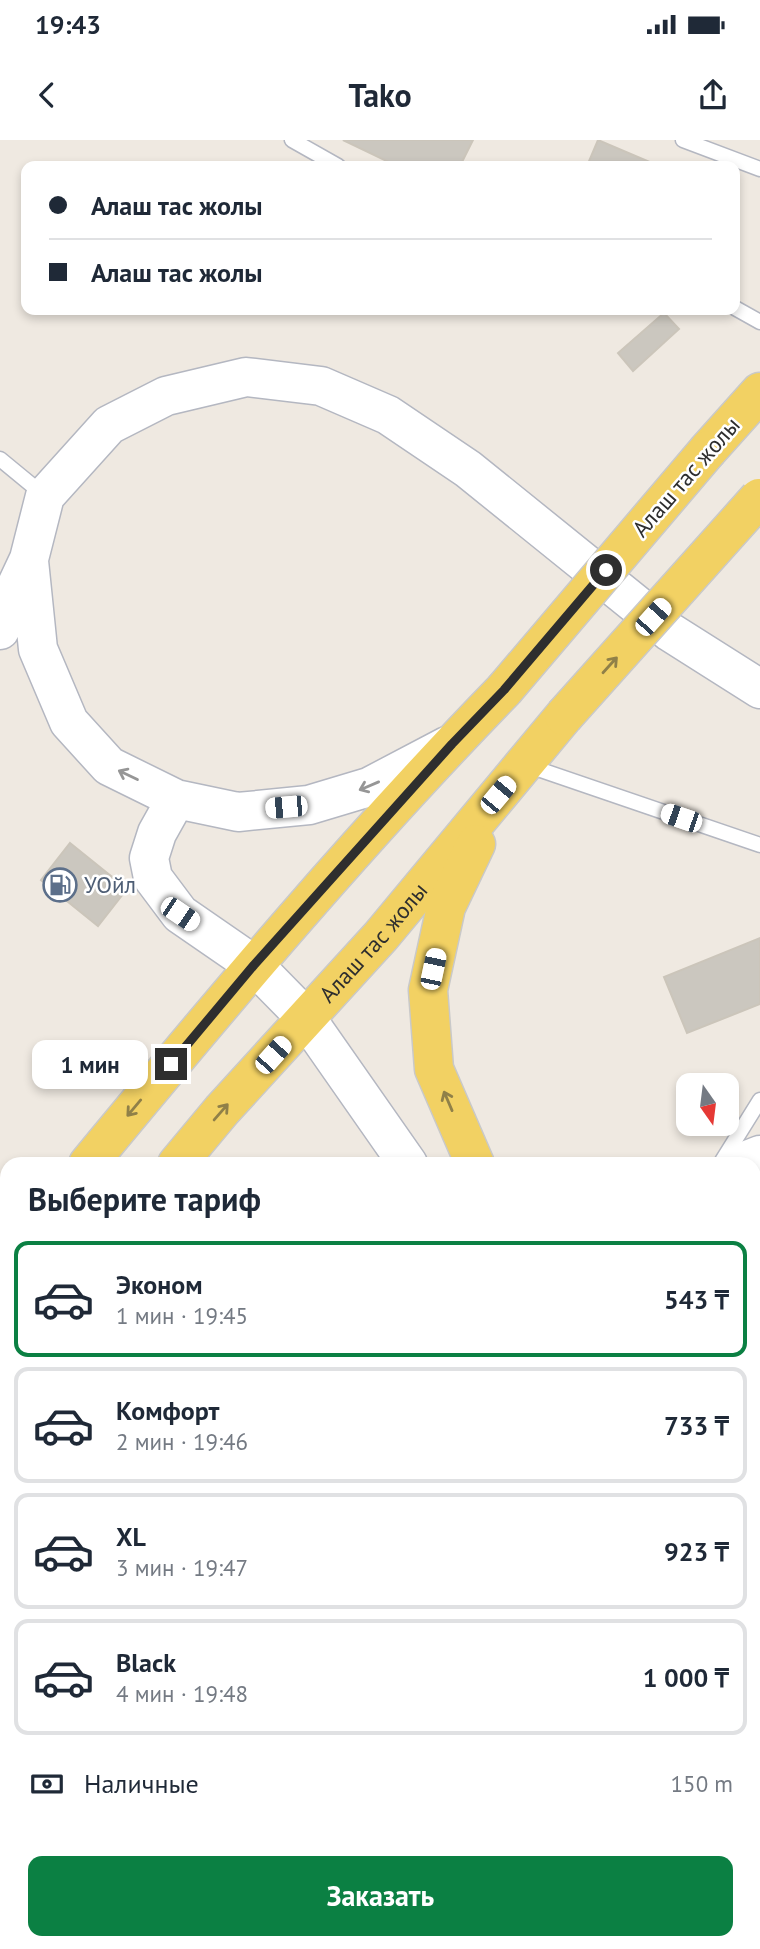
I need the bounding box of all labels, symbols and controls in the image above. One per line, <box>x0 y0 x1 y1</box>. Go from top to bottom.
text: 19:43 <box>35 8 101 41</box>
text: Tako <box>348 74 412 116</box>
icon: back <box>28 76 66 114</box>
icon: share <box>694 76 732 114</box>
text: Алаш тас жолы <box>91 189 263 222</box>
text: Алаш тас жолы <box>91 256 263 289</box>
street label: Алаш тас жолы <box>626 411 746 543</box>
route start <box>590 554 622 586</box>
car <box>632 594 675 640</box>
one-way arrow <box>602 656 618 674</box>
one-way arrow <box>118 768 139 782</box>
car <box>477 772 520 818</box>
one-way arrow <box>359 780 380 793</box>
car <box>265 795 308 819</box>
car <box>658 801 705 835</box>
fuel station icon: УОйл <box>41 866 79 904</box>
place label: УОйл <box>84 870 136 899</box>
street label: Алаш тас жолы <box>313 876 433 1008</box>
car <box>157 894 204 934</box>
car <box>419 946 448 992</box>
car <box>252 1032 295 1078</box>
callout: 1 мин <box>31 1040 146 1088</box>
route end <box>155 1048 187 1080</box>
text: 1 мин <box>60 1050 120 1079</box>
north arrow <box>676 1073 738 1136</box>
map controls <box>676 1073 739 1136</box>
one-way arrow <box>440 1091 453 1112</box>
one-way arrow <box>126 1099 142 1117</box>
one-way arrow <box>213 1103 229 1121</box>
text: Выберите тариф <box>28 1178 261 1220</box>
icon: car <box>32 1268 95 1331</box>
text: Эконом <box>116 1268 203 1301</box>
text: 543 ₸ <box>664 1283 729 1316</box>
text: 1 мин · 19:45 <box>116 1301 248 1330</box>
icon: car <box>32 1394 95 1457</box>
text: Комфорт <box>116 1394 219 1427</box>
text: 733 ₸ <box>664 1409 729 1442</box>
text: 2 мин · 19:46 <box>116 1427 248 1456</box>
icon: car <box>32 1520 95 1583</box>
text: XL <box>116 1520 146 1553</box>
text: 923 ₸ <box>664 1535 729 1568</box>
text: 3 мин · 19:47 <box>116 1553 248 1582</box>
icon: car <box>32 1646 95 1709</box>
text: Black <box>116 1646 176 1679</box>
text: 1 000 ₸ <box>643 1661 729 1694</box>
text: 4 мин · 19:48 <box>116 1679 248 1708</box>
icon: cash <box>28 1765 66 1803</box>
text: Наличные <box>84 1767 199 1800</box>
text: 150 m <box>671 1769 733 1798</box>
button: Заказать <box>28 1856 733 1936</box>

